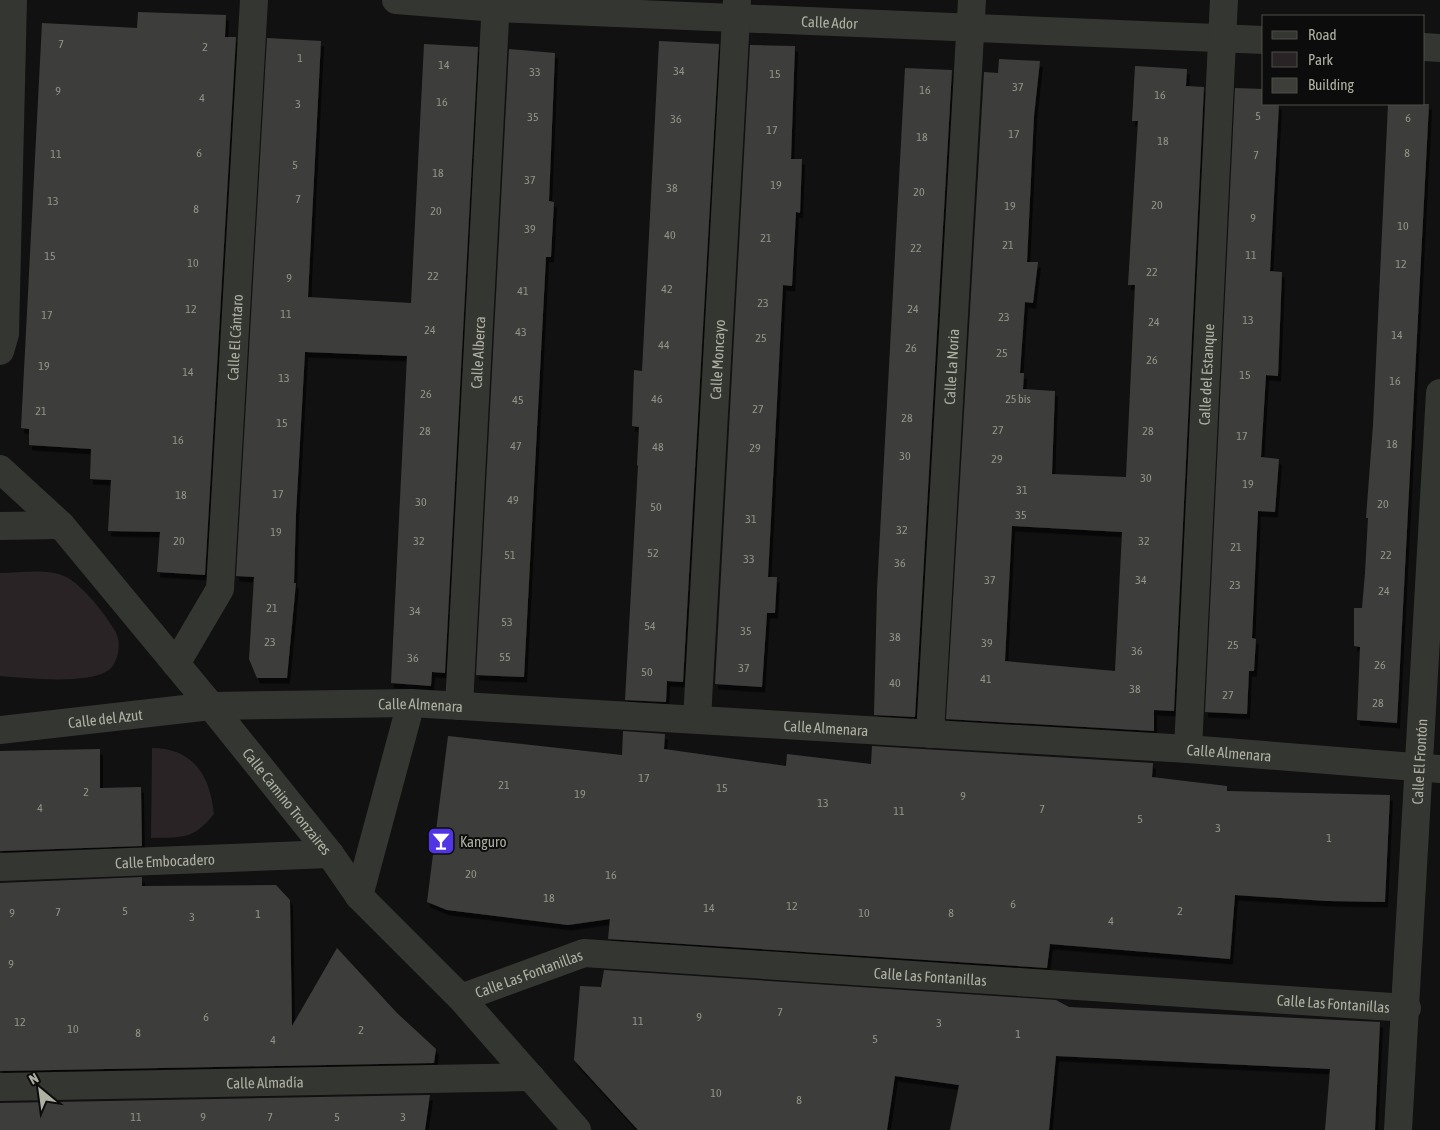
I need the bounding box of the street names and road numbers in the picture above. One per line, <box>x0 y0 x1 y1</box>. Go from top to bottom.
street label: Calle Ador <box>801 12 858 32</box>
street label: Calle El Cántaro <box>224 294 246 381</box>
street label: Calle Alberca <box>467 316 488 389</box>
street label: Calle Moncayo <box>706 319 728 400</box>
street label: Calle del Estanque <box>1195 323 1217 426</box>
street label: Calle La Noria <box>940 328 962 405</box>
street label: Calle Almenara <box>378 694 463 715</box>
street label: Calle del Azut <box>67 705 143 731</box>
street label: Calle Almenara <box>783 717 869 739</box>
street label: Calle El Frontón <box>1408 718 1430 805</box>
street label: Calle Almenara <box>1186 740 1272 764</box>
street label: Calle Camino Tronzaires <box>240 745 335 858</box>
street label: Calle Embocadero <box>115 850 215 871</box>
street label: Calle Las Fontanillas <box>473 946 585 1001</box>
street label: Calle Las Fontanillas <box>873 964 987 988</box>
street label: Calle Las Fontanillas <box>1276 991 1390 1015</box>
street label: Calle Almadía <box>226 1073 304 1091</box>

